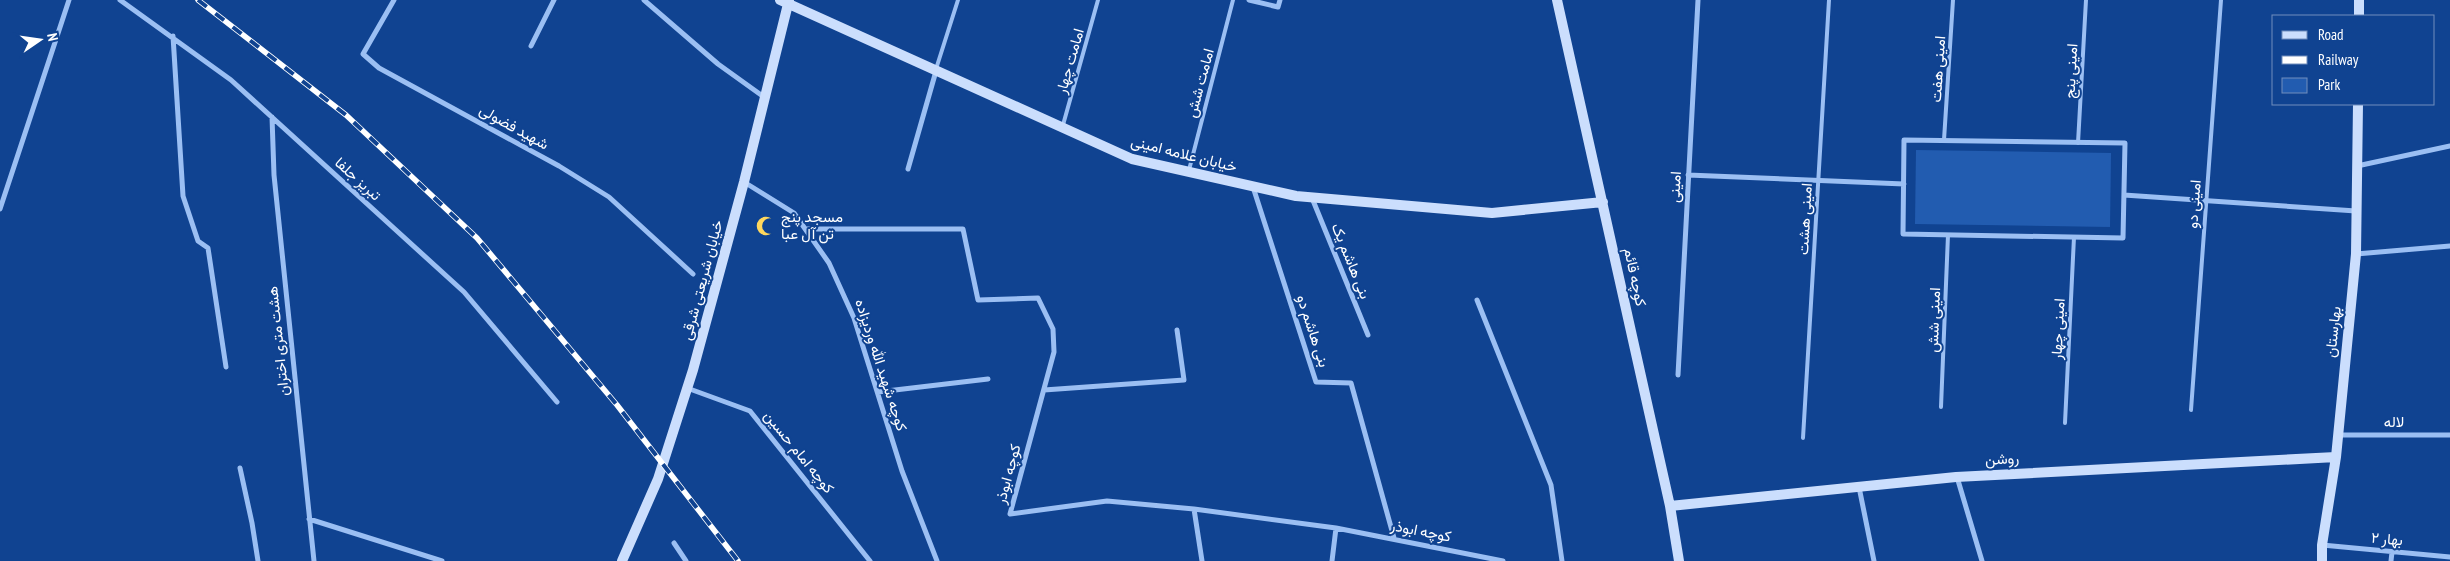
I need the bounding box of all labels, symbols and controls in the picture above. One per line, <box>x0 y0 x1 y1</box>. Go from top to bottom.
north arrow <box>15 15 65 65</box>
legend <box>2272 15 2435 105</box>
text: Road <box>2318 25 2344 44</box>
street label: امامت چهار <box>1051 26 1089 97</box>
text: N <box>43 31 62 43</box>
street label: امینی هفت <box>1926 35 1950 103</box>
street label: امینی پنج <box>2060 43 2083 99</box>
street label: امامت شش <box>1181 46 1219 120</box>
text: Railway <box>2318 50 2359 69</box>
text: Park <box>2318 75 2340 94</box>
street label: شهید فضولی <box>476 100 552 154</box>
street label: خیابان علامه امینی <box>1129 131 1239 177</box>
street label: تبریز جلفا <box>331 153 386 205</box>
street label: امینی <box>1664 171 1686 203</box>
street label: امینی دو <box>2182 179 2206 229</box>
street label: امینی هشت <box>1793 183 1817 255</box>
place label: مسجد پنج تن آل عبا <box>781 207 843 244</box>
mosque icon: مسجد پنج تن آل عبا <box>755 215 777 237</box>
street label: خیابان شریعتی شرقی <box>676 218 728 342</box>
street label: بنی هاشم یک <box>1327 220 1375 302</box>
street label: کوچه قائم <box>1619 246 1651 308</box>
street label: هشت متری اختران <box>262 285 294 397</box>
street label: امینی شش <box>1923 287 1945 353</box>
street label: بنی هاشم دو <box>1292 292 1334 370</box>
street label: کوچه شهید الله وردیزاده <box>850 296 912 434</box>
street label: امینی چهار <box>2046 298 2070 361</box>
street label: بهارستان <box>2320 305 2345 359</box>
street label: کوچه امام حسین <box>759 406 839 498</box>
street label: لاله <box>2384 412 2404 431</box>
street label: کوچه ابوذر <box>990 442 1026 507</box>
street label: روشن <box>1984 448 2020 470</box>
street label: کوچه ابوذر <box>1388 515 1453 547</box>
street label: بهار ۲ <box>2370 528 2404 549</box>

